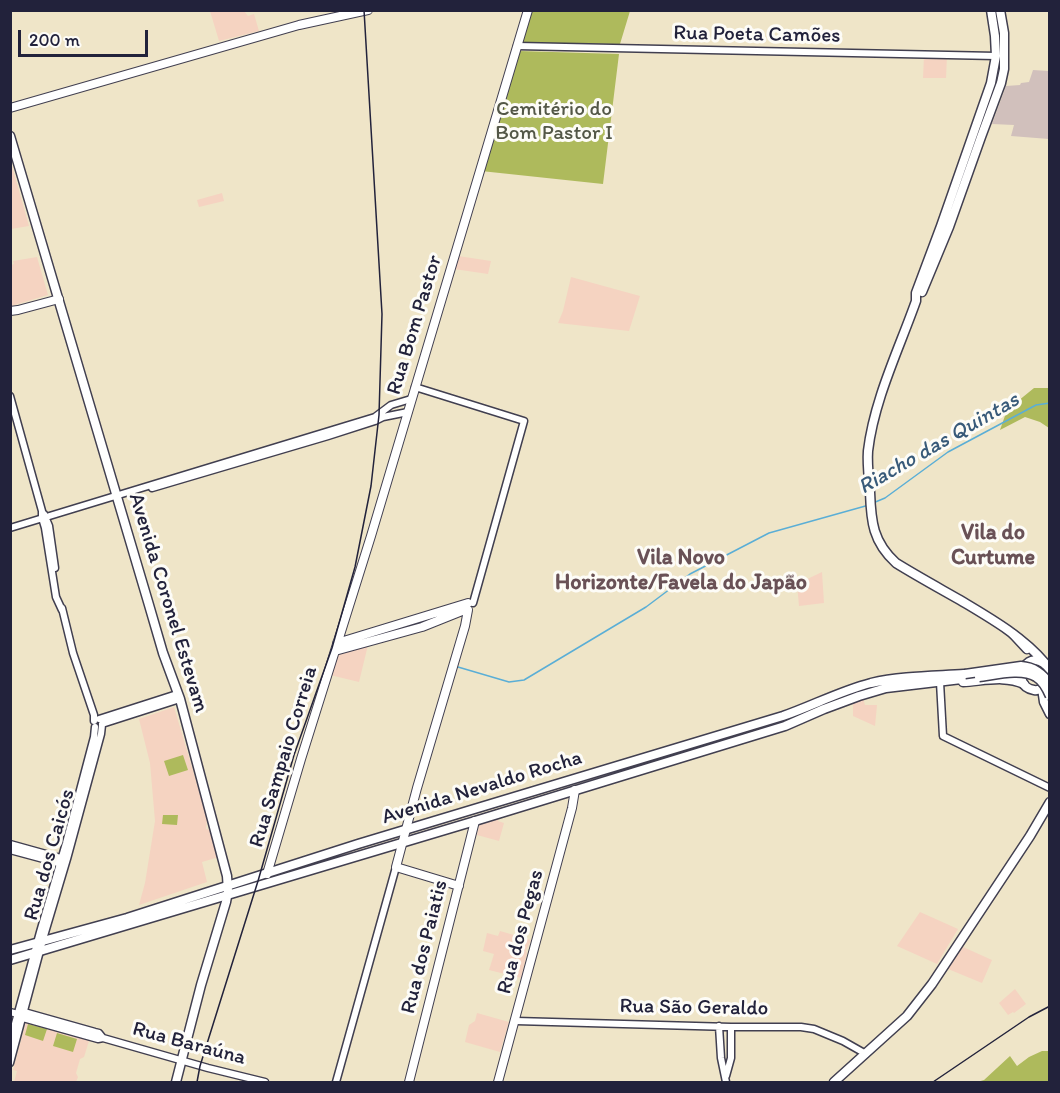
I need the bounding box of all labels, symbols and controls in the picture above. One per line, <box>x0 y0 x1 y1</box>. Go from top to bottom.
scale bar <box>21 18 152 56</box>
street label: Rua Poeta Camões <box>673 21 841 49</box>
text: 200 m <box>29 29 80 51</box>
park label: Cemitério do Bom Pastor I <box>495 97 613 147</box>
street label: Rua Bom Pastor <box>382 252 448 398</box>
water label: Riacho das Quintas <box>854 387 1024 501</box>
street label: Avenida Coronel Estevam <box>123 490 213 716</box>
district label: Vila do Curtume <box>951 520 1035 572</box>
district label: Vila Novo Horizonte/Favela do Japão <box>555 545 807 596</box>
street label: Rua Sampaio Correia <box>244 663 324 851</box>
street label: Avenida Nevaldo Rocha <box>379 746 585 830</box>
street label: Rua dos Caicós <box>19 786 81 924</box>
street label: Rua dos Pegas <box>492 867 550 997</box>
street label: Rua dos Paiatis <box>396 878 454 1016</box>
street label: Rua São Geraldo <box>619 994 769 1022</box>
street label: Rua Baraúna <box>130 1017 248 1071</box>

